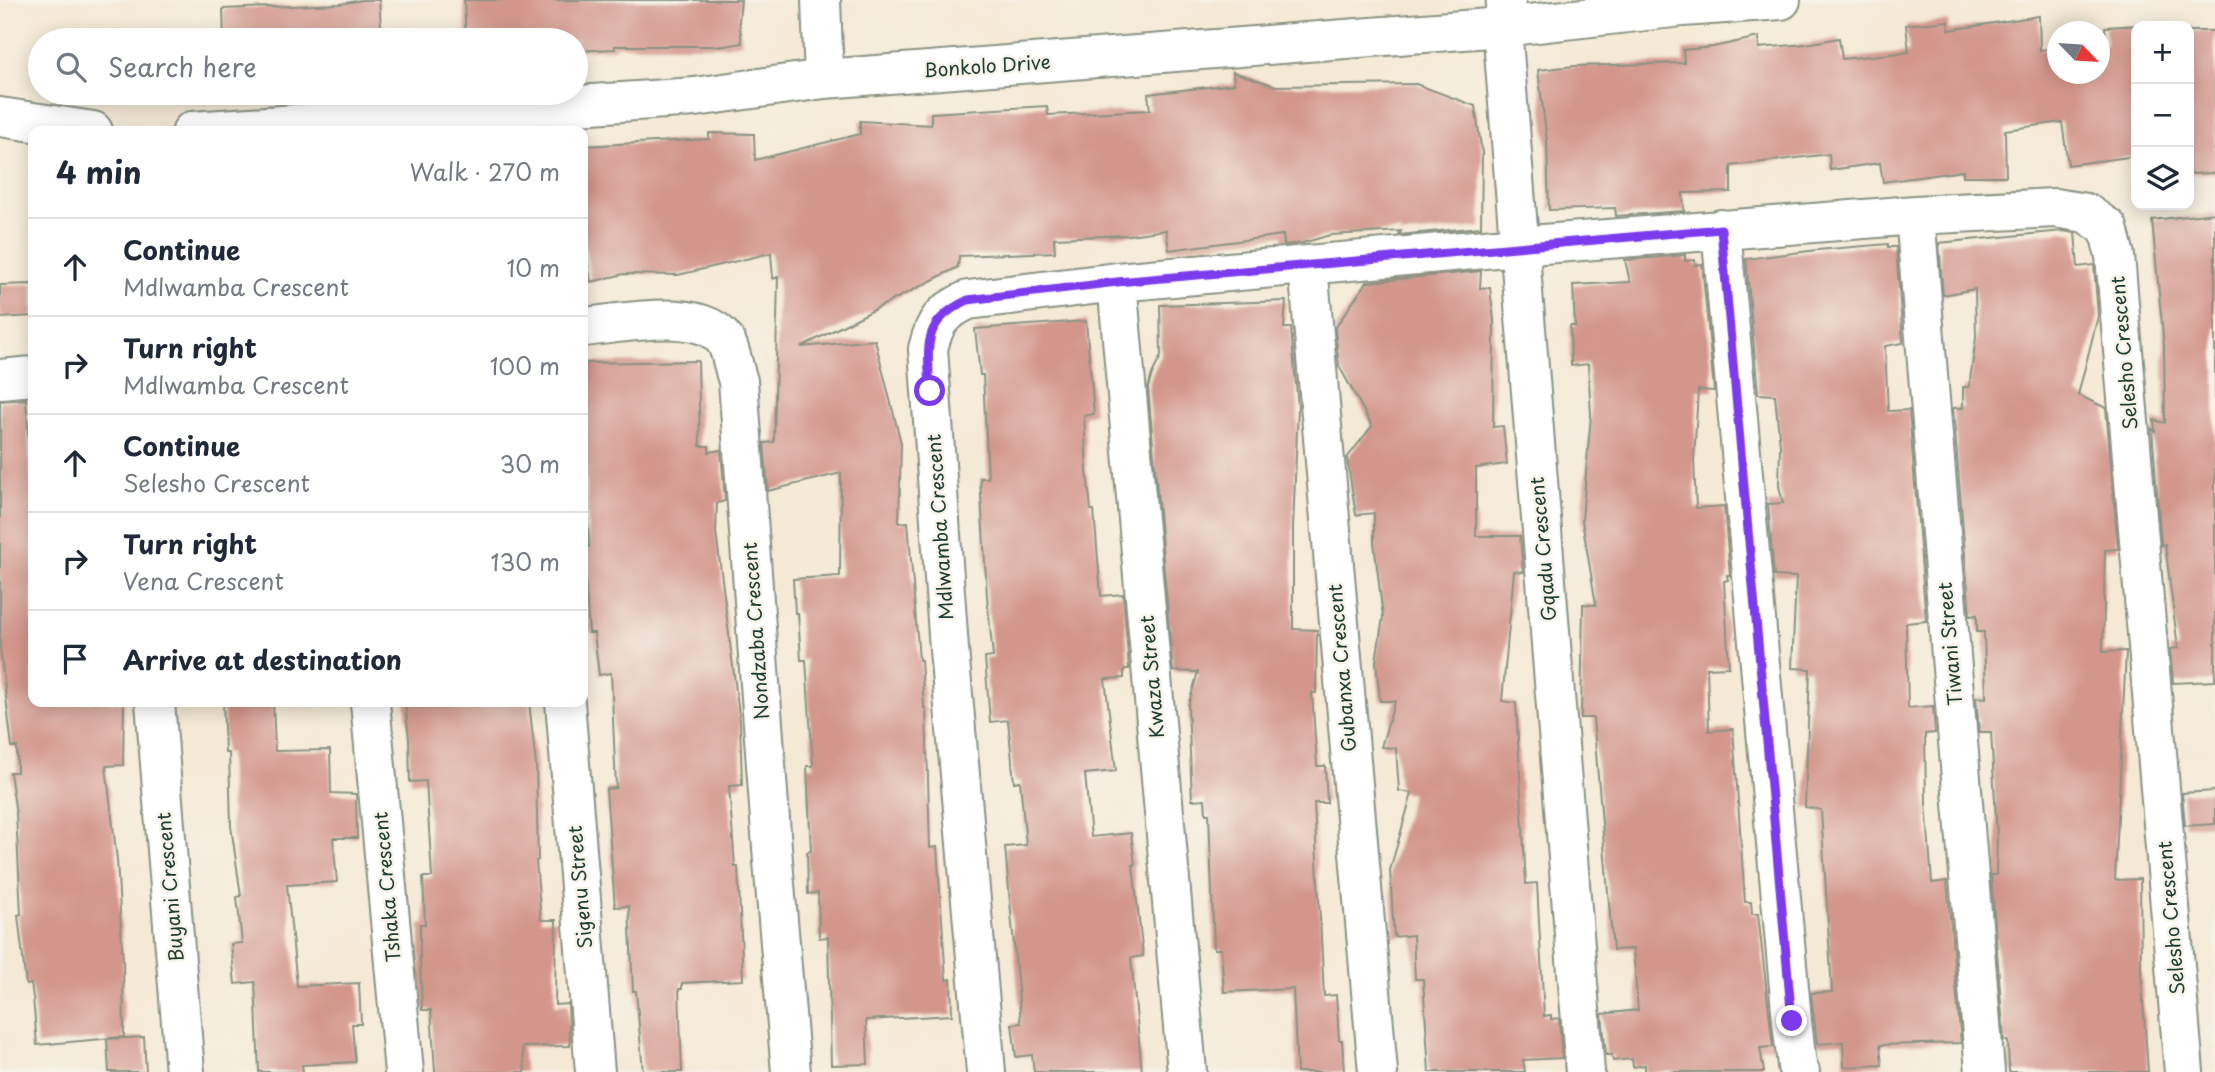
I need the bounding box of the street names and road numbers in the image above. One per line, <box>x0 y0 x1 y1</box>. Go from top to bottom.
street label: Bonkolo Drive <box>922 47 1051 83</box>
street label: Selesho Crescent <box>2102 275 2144 431</box>
street label: Mdlwamba Crescent <box>919 433 959 621</box>
street label: Gqadu Crescent <box>1522 476 1562 622</box>
street label: Nondzaba Crescent <box>735 541 775 721</box>
street label: Tiwani Street <box>1930 581 1968 707</box>
street label: Gubanxa Crescent <box>1320 583 1362 753</box>
street label: Kwaza Street <box>1132 614 1170 740</box>
street label: Tshaka Crescent <box>365 810 407 963</box>
street label: Buyani Crescent <box>149 811 189 963</box>
street label: Sigenu Street <box>560 824 598 950</box>
street label: Selesho Crescent <box>2149 840 2191 996</box>

